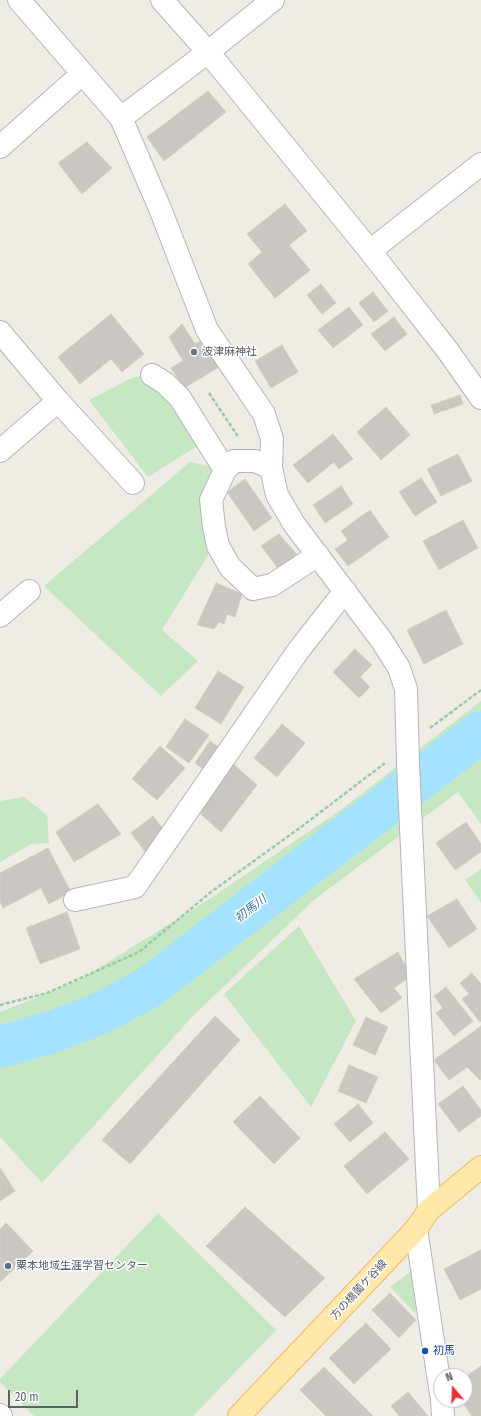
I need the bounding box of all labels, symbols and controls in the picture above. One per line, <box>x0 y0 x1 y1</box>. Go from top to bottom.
place label: 波津麻神社 <box>202 345 257 359</box>
marker: 波津麻神社 <box>189 347 199 357</box>
water label: 初馬川 <box>232 892 270 926</box>
street label: 方の橋薗ケ谷線 <box>328 1257 390 1323</box>
place label: 粟本地域生涯学習センター <box>16 1259 148 1273</box>
marker: 粟本地域生涯学習センター <box>3 1261 13 1271</box>
place label: 初馬 <box>433 1344 455 1358</box>
marker: 初馬 <box>420 1346 430 1356</box>
north arrow <box>433 1368 473 1408</box>
text: N <box>444 1370 454 1384</box>
scale bar <box>10 1382 80 1408</box>
text: 20 m <box>15 1390 39 1404</box>

